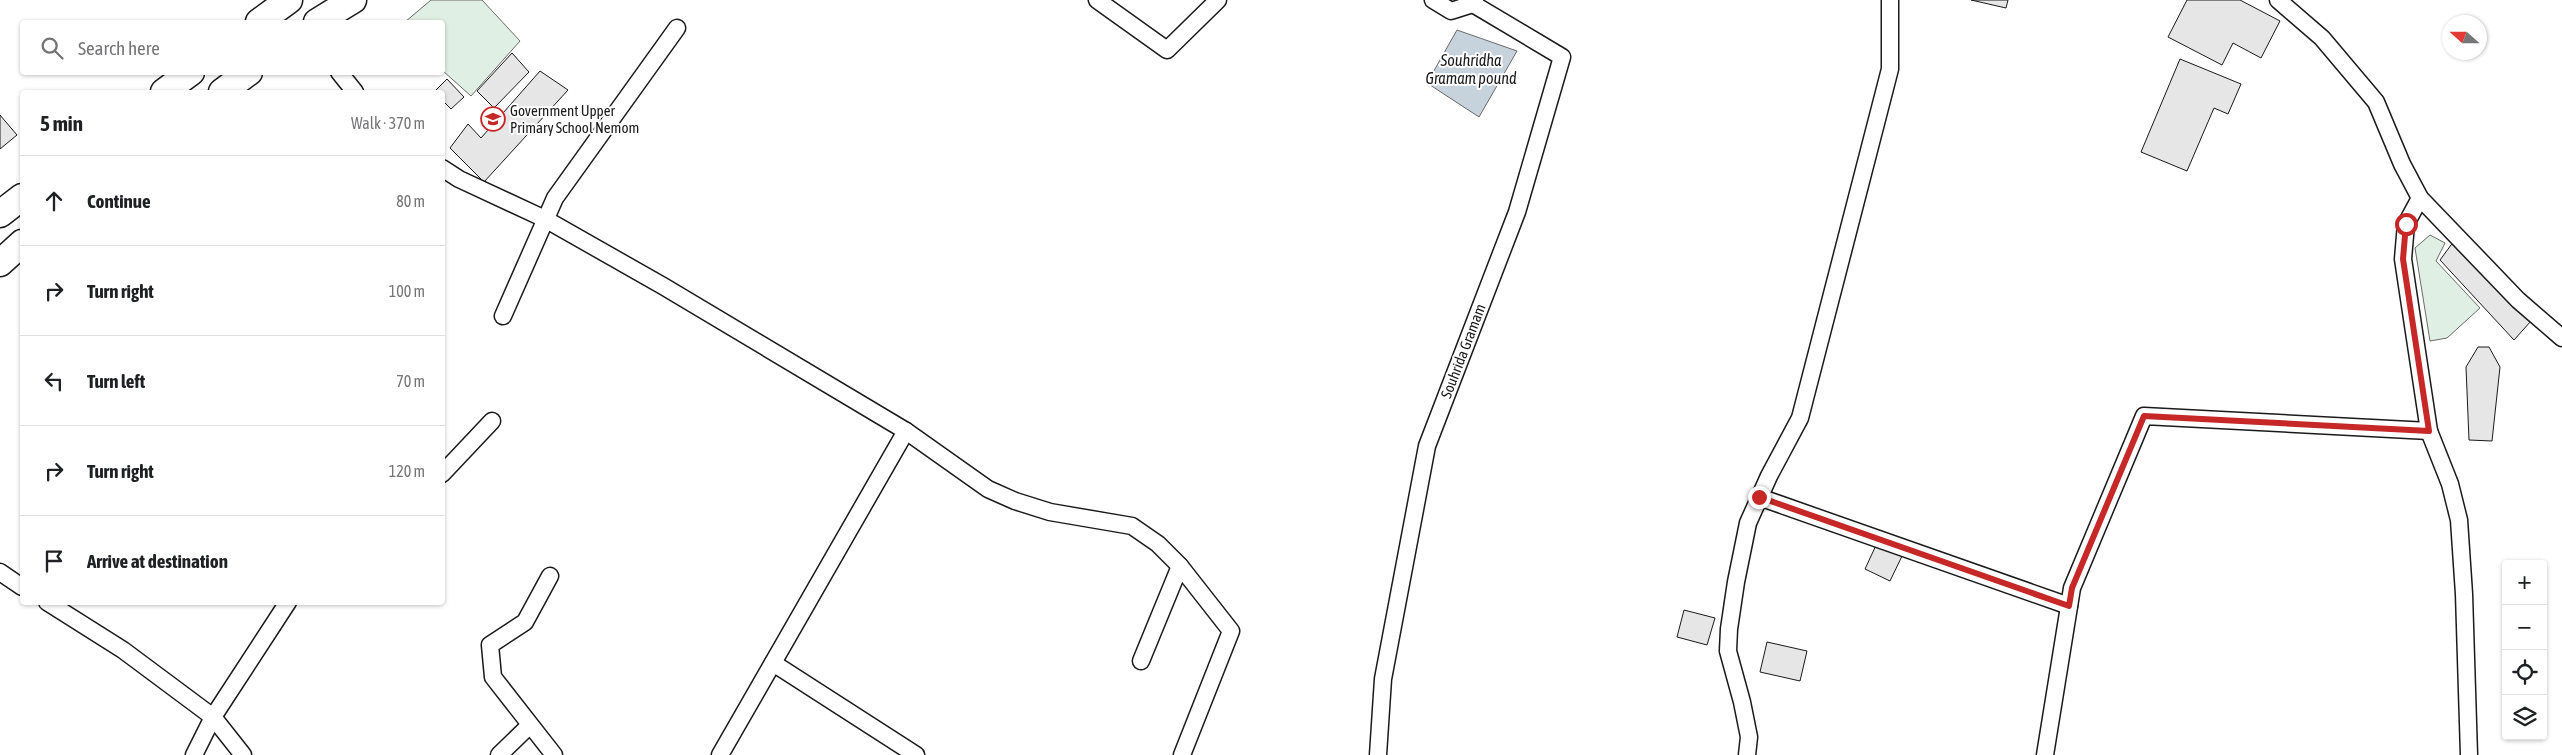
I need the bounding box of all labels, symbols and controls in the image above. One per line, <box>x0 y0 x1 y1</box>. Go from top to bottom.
north arrow <box>2442 15 2487 60</box>
search box <box>20 20 445 75</box>
icon: search <box>38 34 66 62</box>
text: Search here <box>78 37 160 59</box>
water label: Souhridha Gramam pound <box>1425 51 1517 88</box>
place label: Government Upper Primary School Nemom <box>510 102 639 136</box>
school or university icon: Government Upper Primary School Nemom <box>480 106 506 132</box>
text: 5 min <box>40 111 83 135</box>
text: Walk · 370 m <box>351 114 425 132</box>
icon: ahead <box>40 187 68 215</box>
text: Continue <box>87 190 151 212</box>
text: 80 m <box>396 192 425 210</box>
route start <box>2395 213 2418 236</box>
icon: right <box>40 277 68 305</box>
text: Turn right <box>87 280 154 302</box>
text: 100 m <box>389 282 425 300</box>
street label: Souhrida Gramam <box>1437 302 1489 400</box>
icon: left <box>40 367 68 395</box>
text: Turn left <box>87 370 145 392</box>
text: 70 m <box>396 372 425 390</box>
icon: right <box>40 457 68 485</box>
text: Turn right <box>87 460 154 482</box>
text: 120 m <box>389 462 425 480</box>
route end <box>1748 486 1771 509</box>
icon: arrive <box>40 547 68 575</box>
text: Arrive at destination <box>87 550 228 572</box>
map controls <box>2502 560 2547 740</box>
button: + <box>2502 560 2547 605</box>
button: − <box>2502 605 2547 650</box>
button: locate <box>2502 650 2547 695</box>
button: layers <box>2502 695 2547 740</box>

